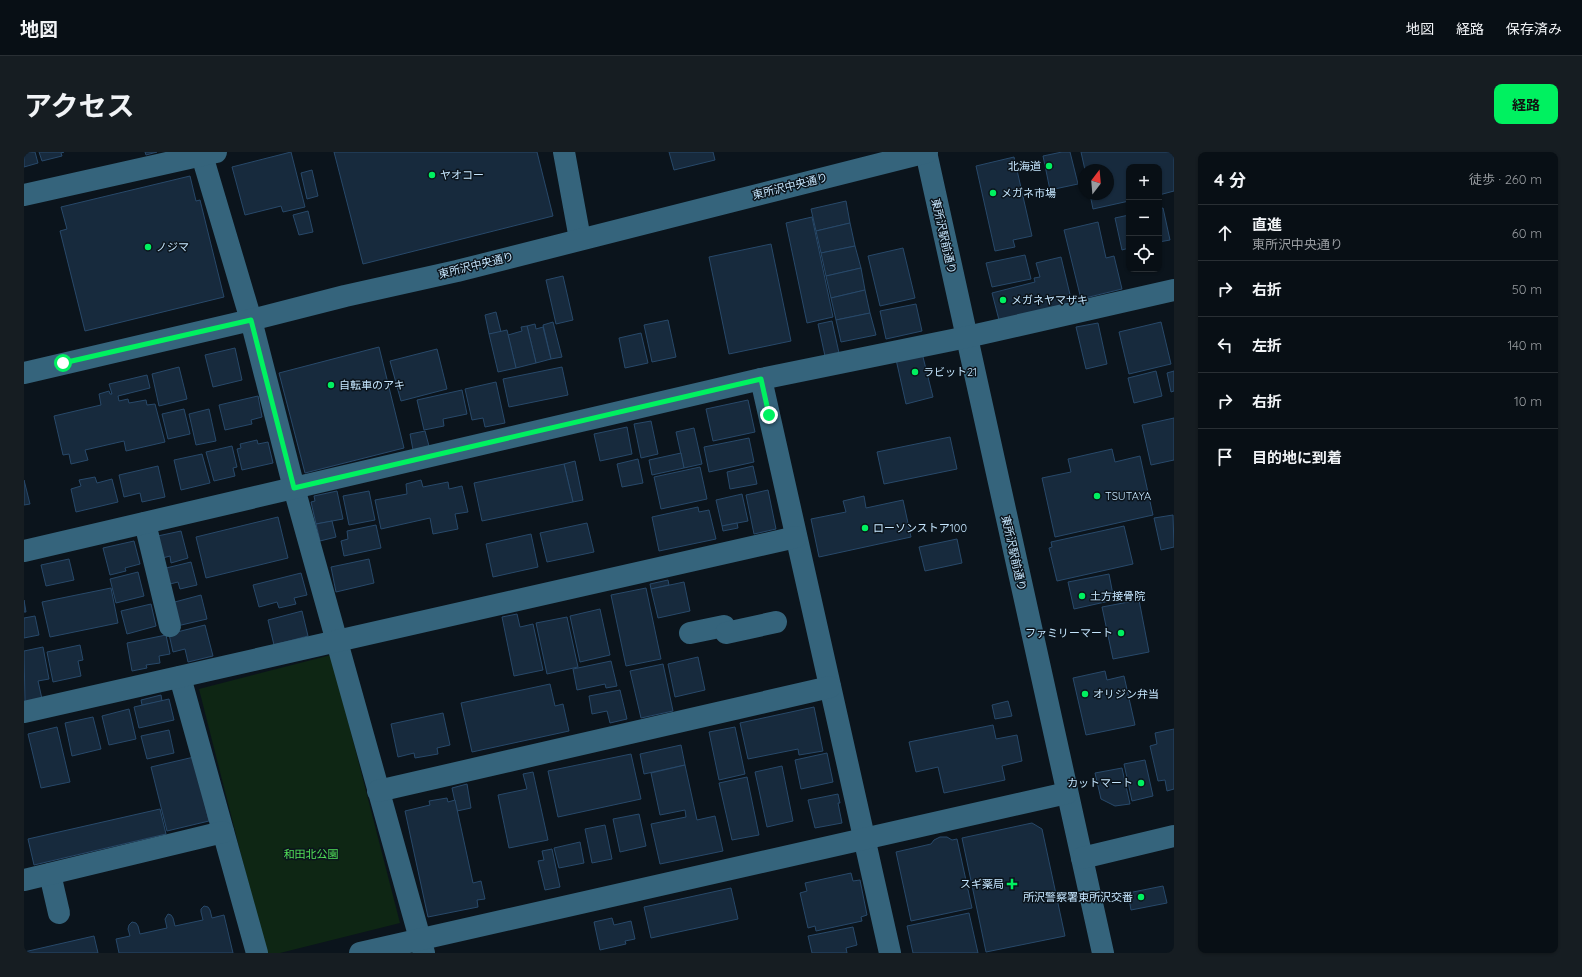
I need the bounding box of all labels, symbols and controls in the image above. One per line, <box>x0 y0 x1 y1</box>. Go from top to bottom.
text: 地図 <box>20 17 58 41</box>
text: 地図 <box>1406 20 1434 38</box>
text: 経路 <box>1456 20 1484 38</box>
text: 保存済み <box>1506 20 1562 38</box>
button: 経路 <box>1494 84 1558 124</box>
text: アクセス <box>24 88 135 123</box>
place label: 北海道 <box>1008 159 1041 173</box>
marker: 北海道 <box>1044 161 1054 171</box>
north arrow <box>1078 164 1114 200</box>
map controls <box>1126 164 1162 272</box>
button: + <box>1126 164 1162 200</box>
place label: ヤオコー <box>440 168 484 182</box>
text: 4 分 <box>1214 169 1246 190</box>
marker: ヤオコー <box>427 170 437 180</box>
street label: 東所沢中央通り <box>751 170 829 202</box>
text: 徒歩 · 260 m <box>1469 171 1542 187</box>
place label: メガネ市場 <box>1001 186 1056 200</box>
marker: メガネ市場 <box>988 188 998 198</box>
street label: 東所沢駅前通り <box>929 197 959 275</box>
button: − <box>1126 200 1162 236</box>
text: 直進 <box>1252 215 1282 234</box>
icon: ahead <box>1214 222 1236 244</box>
text: 60 m <box>1512 225 1542 241</box>
button: locate <box>1126 236 1162 272</box>
text: 東所沢中央通り <box>1252 236 1343 252</box>
place label: ノジマ <box>156 240 189 254</box>
marker: ノジマ <box>143 242 153 252</box>
street label: 東所沢中央通り <box>437 249 515 281</box>
icon: right <box>1214 278 1236 300</box>
text: 右折 <box>1252 280 1282 299</box>
text: 50 m <box>1512 281 1542 297</box>
place label: メガネヤマザキ <box>1011 293 1088 307</box>
marker: メガネヤマザキ <box>998 295 1008 305</box>
icon: left <box>1214 334 1236 356</box>
text: 左折 <box>1252 336 1282 355</box>
text: 140 m <box>1507 337 1542 353</box>
route start <box>54 354 72 372</box>
place label: ラビット21 <box>923 365 977 379</box>
marker: ラビット21 <box>910 367 920 377</box>
place label: 自転車のアキ <box>339 378 405 392</box>
marker: 自転車のアキ <box>326 380 336 390</box>
icon: right <box>1214 390 1236 412</box>
text: 右折 <box>1252 392 1282 411</box>
text: 10 m <box>1514 393 1542 409</box>
route end <box>760 406 778 424</box>
icon: arrive <box>1214 446 1236 468</box>
text: 目的地に到着 <box>1252 448 1342 467</box>
place label: TSUTAYA <box>1105 489 1151 503</box>
marker: TSUTAYA <box>1092 491 1102 501</box>
street label: 東所沢駅前通り <box>999 514 1029 592</box>
place label: ローソンストア100 <box>873 521 967 535</box>
marker: ローソンストア100 <box>860 523 870 533</box>
place label: 土方接骨院 <box>1090 589 1145 603</box>
marker: 土方接骨院 <box>1077 591 1087 601</box>
place label: ファミリーマート <box>1025 626 1113 640</box>
marker: ファミリーマート <box>1116 628 1126 638</box>
place label: オリジン弁当 <box>1093 687 1159 701</box>
marker: オリジン弁当 <box>1080 689 1090 699</box>
place label: カットマート <box>1067 776 1133 790</box>
marker: カットマート <box>1136 778 1146 788</box>
park label: 和田北公園 <box>284 847 339 861</box>
place label: スギ薬局 <box>960 877 1004 891</box>
marker: スギ薬局 <box>1007 879 1017 889</box>
place label: 所沢警察署東所沢交番 <box>1023 890 1133 904</box>
marker: 所沢警察署東所沢交番 <box>1136 892 1146 902</box>

